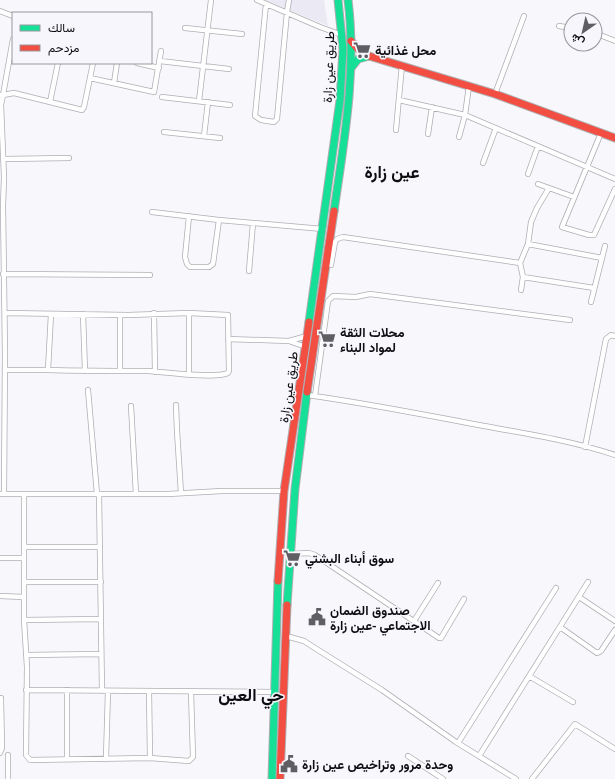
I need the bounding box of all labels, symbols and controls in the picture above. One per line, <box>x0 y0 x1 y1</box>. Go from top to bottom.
legend <box>12 12 152 64</box>
north arrow <box>563 12 603 52</box>
text: سالك <box>48 19 75 36</box>
street label: طريق عين زارة <box>318 31 338 103</box>
text: ش <box>567 31 587 51</box>
text: مزدحم <box>48 39 79 56</box>
supermarket icon: محل غذائية <box>352 40 372 60</box>
place label: محل غذائية <box>375 41 436 59</box>
district label: عين زارة <box>364 160 420 183</box>
place label: محلات الثقة لمواد البناء <box>340 323 405 356</box>
supermarket icon: محلات الثقة لمواد البناء <box>317 329 337 349</box>
street label: طريق عين زارة <box>274 350 302 424</box>
supermarket icon: سوق أبناء البشتي <box>282 548 302 568</box>
place label: سوق أبناء البشتي <box>305 549 394 569</box>
place label: صندوق الضمان الاجتماعي -عين زارة <box>330 601 431 636</box>
public building icon: صندوق الضمان الاجتماعي -عين زارة <box>307 607 327 627</box>
district label: حي العين <box>218 683 284 709</box>
public building icon: وحدة مرور وتراخيص عين زارة <box>279 754 299 774</box>
place label: وحدة مرور وتراخيص عين زارة <box>302 755 453 773</box>

